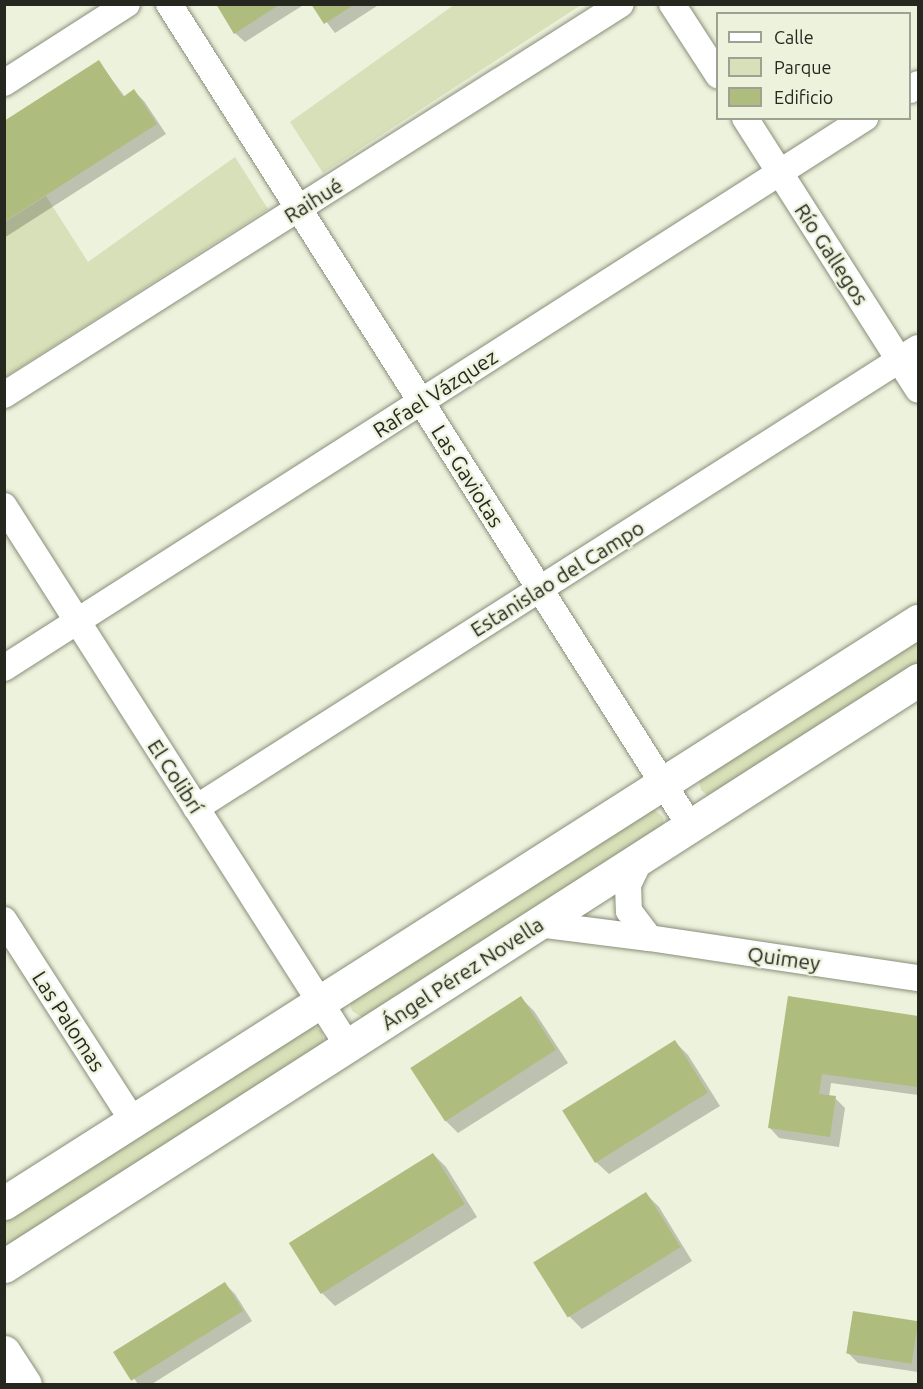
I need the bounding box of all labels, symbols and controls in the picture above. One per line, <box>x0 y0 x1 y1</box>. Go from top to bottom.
legend <box>716 12 911 120</box>
text: Calle <box>774 27 814 47</box>
text: Parque <box>774 57 831 77</box>
text: Edificio <box>774 87 833 107</box>
street label: Raihué <box>279 172 347 228</box>
street label: Río Gallegos <box>790 198 874 310</box>
street label: Rafael Vázquez <box>368 343 502 443</box>
street label: Las Gaviotas <box>427 420 509 532</box>
street label: Estanislao del Campo <box>465 514 649 642</box>
street label: El Colibrí <box>143 734 209 818</box>
street label: Ángel Pérez Novella <box>376 911 548 1035</box>
street label: Quimey <box>746 940 822 976</box>
street label: Las Palomas <box>27 966 111 1076</box>

